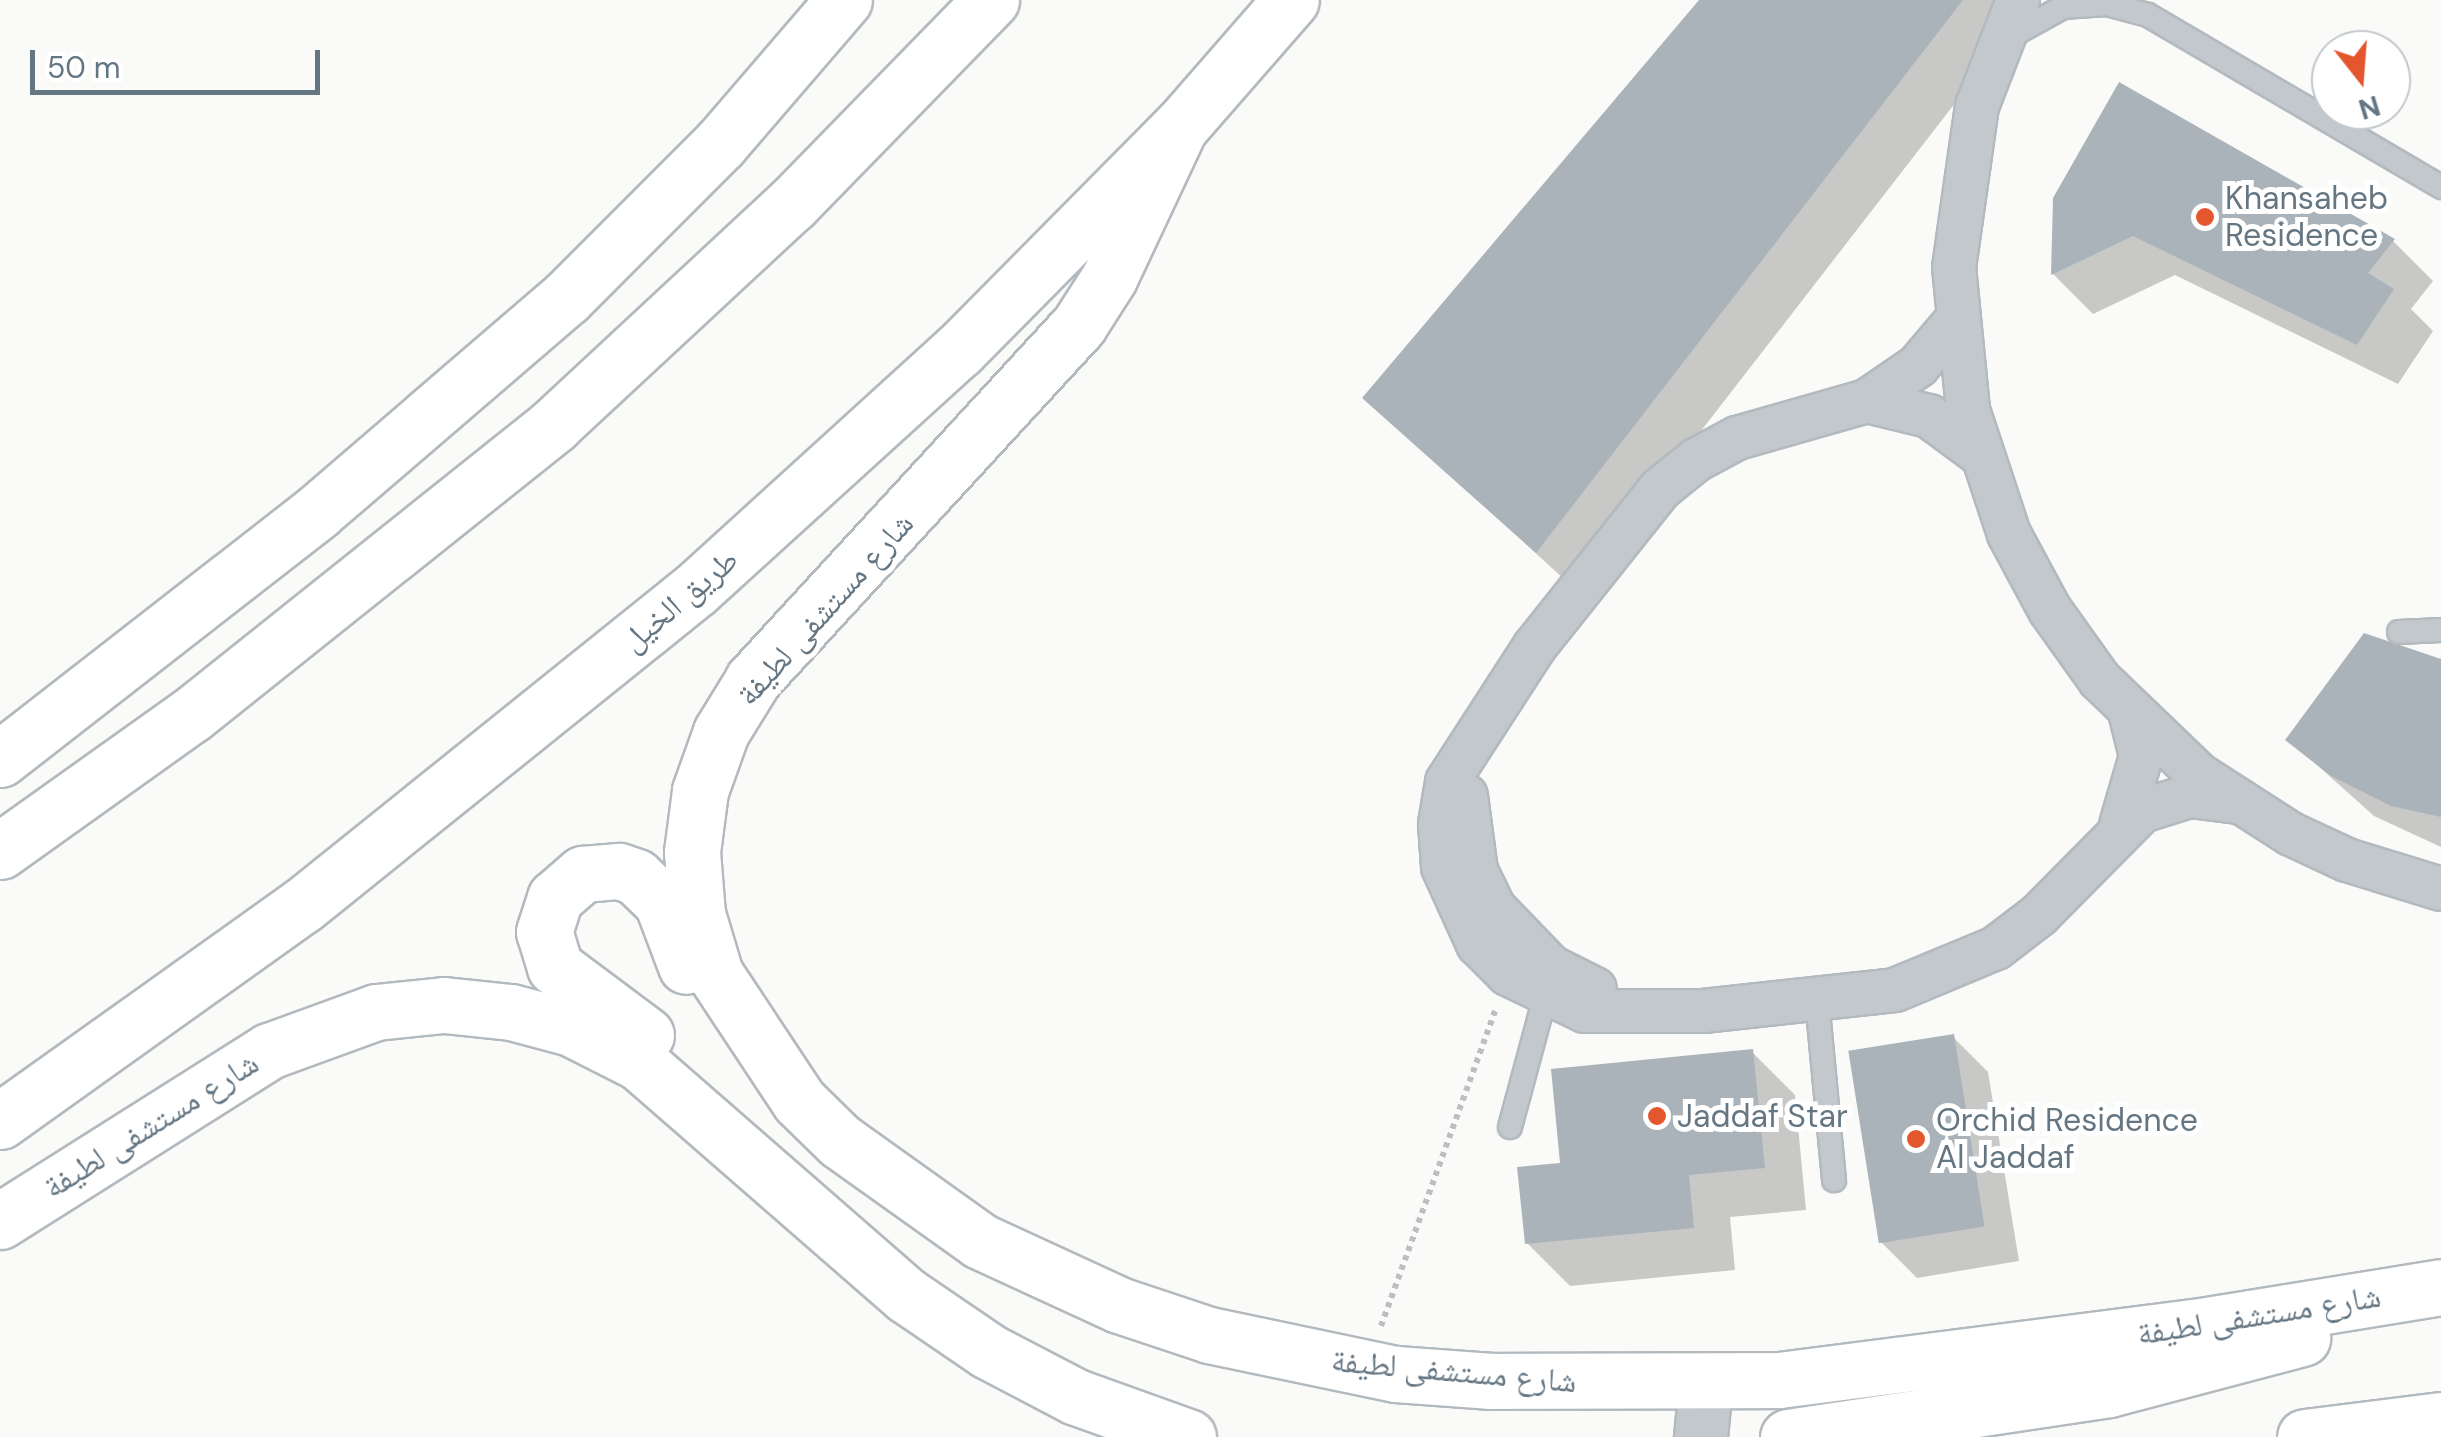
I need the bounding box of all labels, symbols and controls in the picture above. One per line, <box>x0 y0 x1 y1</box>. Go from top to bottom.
scale bar <box>35 30 325 92</box>
north arrow <box>2311 30 2411 130</box>
text: 50 m <box>47 48 121 87</box>
text: N <box>2354 87 2385 128</box>
place label: Khansaheb Residence <box>2225 180 2388 255</box>
marker: Khansaheb Residence <box>2194 206 2216 228</box>
street label: شارع مستشفى لطيفة <box>728 505 922 713</box>
street label: طريق الخيل <box>614 540 746 660</box>
street label: شارع مستشفى لطيفة <box>36 1044 266 1206</box>
place label: Jaddaf Star <box>1677 1097 1848 1135</box>
place label: Orchid Residence Al Jaddaf <box>1936 1102 2198 1177</box>
marker: Jaddaf Star <box>1646 1105 1668 1127</box>
marker: Orchid Residence Al Jaddaf <box>1905 1128 1927 1150</box>
street label: شارع مستشفى لطيفة <box>2134 1277 2384 1353</box>
street label: شارع مستشفى لطيفة <box>1330 1341 1578 1401</box>

